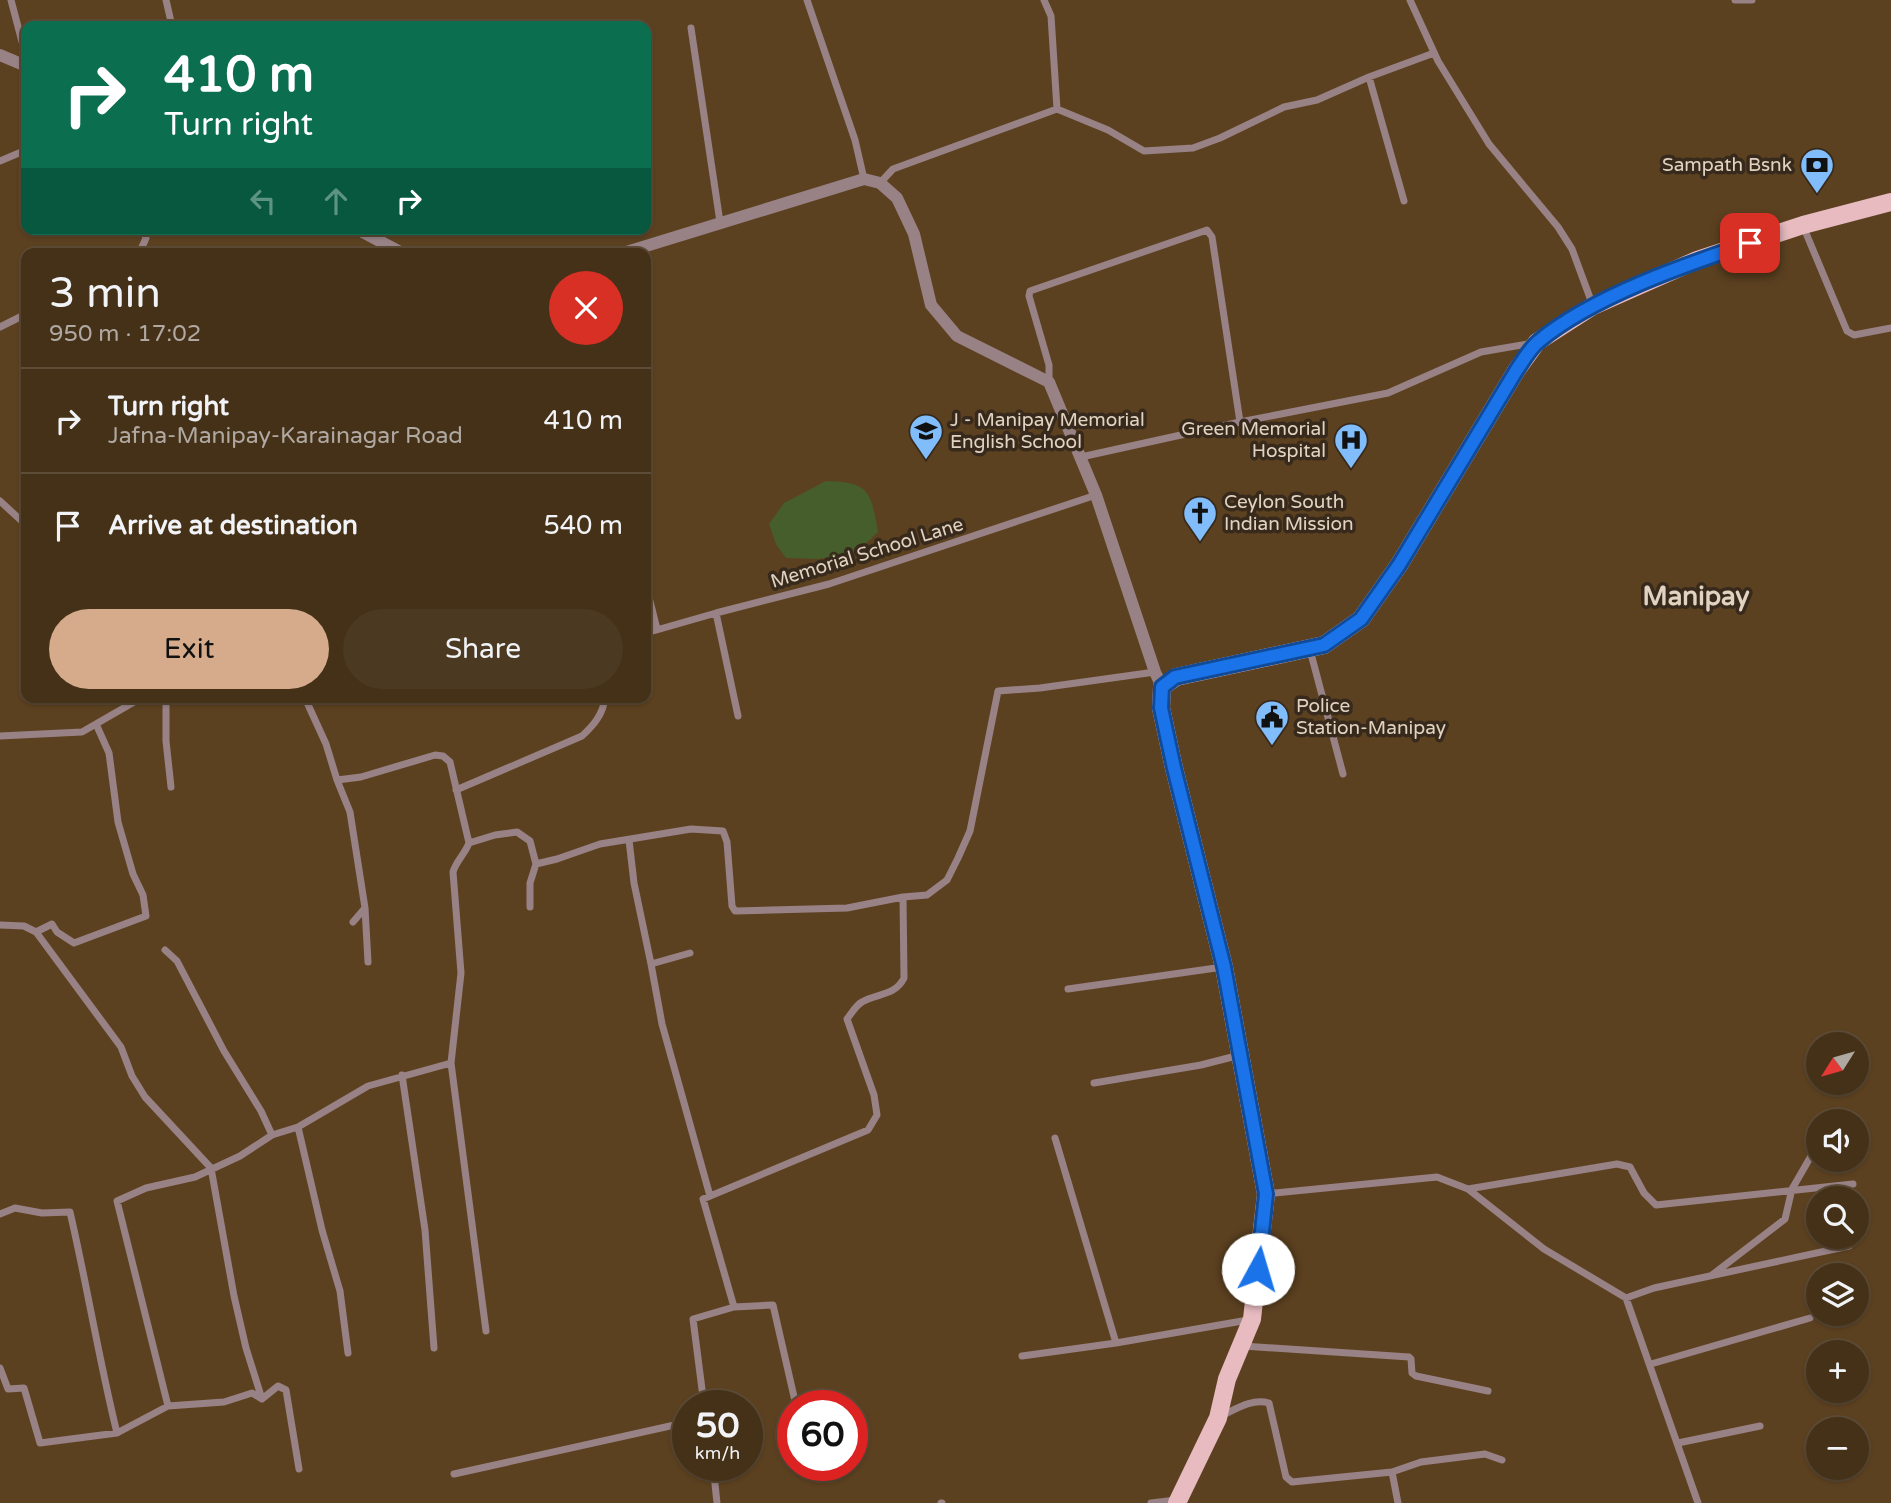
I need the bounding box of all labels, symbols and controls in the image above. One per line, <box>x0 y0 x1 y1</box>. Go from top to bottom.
text: 410 m <box>164 46 314 105</box>
icon: right <box>49 49 140 140</box>
text: Turn right <box>164 106 313 144</box>
bank icon: Sampath Bsnk <box>1798 146 1836 195</box>
place label: Sampath Bsnk <box>1662 154 1792 176</box>
icon: left <box>244 182 282 220</box>
icon: ahead <box>317 182 355 220</box>
icon: right <box>390 182 428 220</box>
pin <box>1720 213 1780 273</box>
icon: arrive <box>1731 224 1769 262</box>
text: 3 min <box>49 268 161 319</box>
button: close <box>549 271 623 345</box>
text: 950 m · 17:02 <box>49 320 201 348</box>
text: Turn right <box>108 391 229 422</box>
icon: right <box>49 402 87 440</box>
text: 410 m <box>543 405 623 436</box>
place label: J - Manipay Memorial English School <box>950 409 1145 453</box>
school or university icon: J - Manipay Memorial English School <box>907 412 945 461</box>
place label: Green Memorial Hospital <box>1181 418 1326 462</box>
hospital icon: Green Memorial Hospital <box>1332 421 1370 470</box>
text: Jafna-Manipay-Karainagar Road <box>108 422 463 450</box>
place label: Ceylon South Indian Mission <box>1224 491 1354 535</box>
church icon: Ceylon South Indian Mission <box>1181 494 1219 543</box>
icon: arrive <box>49 507 87 545</box>
text: Arrive at destination <box>108 510 358 541</box>
text: 540 m <box>543 510 623 541</box>
street label: Memorial School Lane <box>768 513 966 593</box>
district label: Manipay <box>1643 581 1749 612</box>
button: Exit <box>49 609 329 689</box>
button: Share <box>343 609 623 689</box>
place label: Police Station-Manipay <box>1296 695 1446 739</box>
public building icon: Police Station-Manipay <box>1253 698 1291 747</box>
north arrow <box>1806 1032 1869 1096</box>
map controls <box>1806 1032 1869 1480</box>
button: sound <box>1806 1109 1869 1172</box>
button: search <box>1806 1186 1869 1249</box>
position arrow <box>1221 1232 1295 1306</box>
button: layers <box>1806 1263 1869 1326</box>
button: + <box>1806 1340 1869 1403</box>
speed limit sign: 60 <box>777 1390 868 1481</box>
text: 50 <box>696 1405 739 1447</box>
button: − <box>1806 1417 1869 1480</box>
text: km/h <box>695 1442 740 1464</box>

